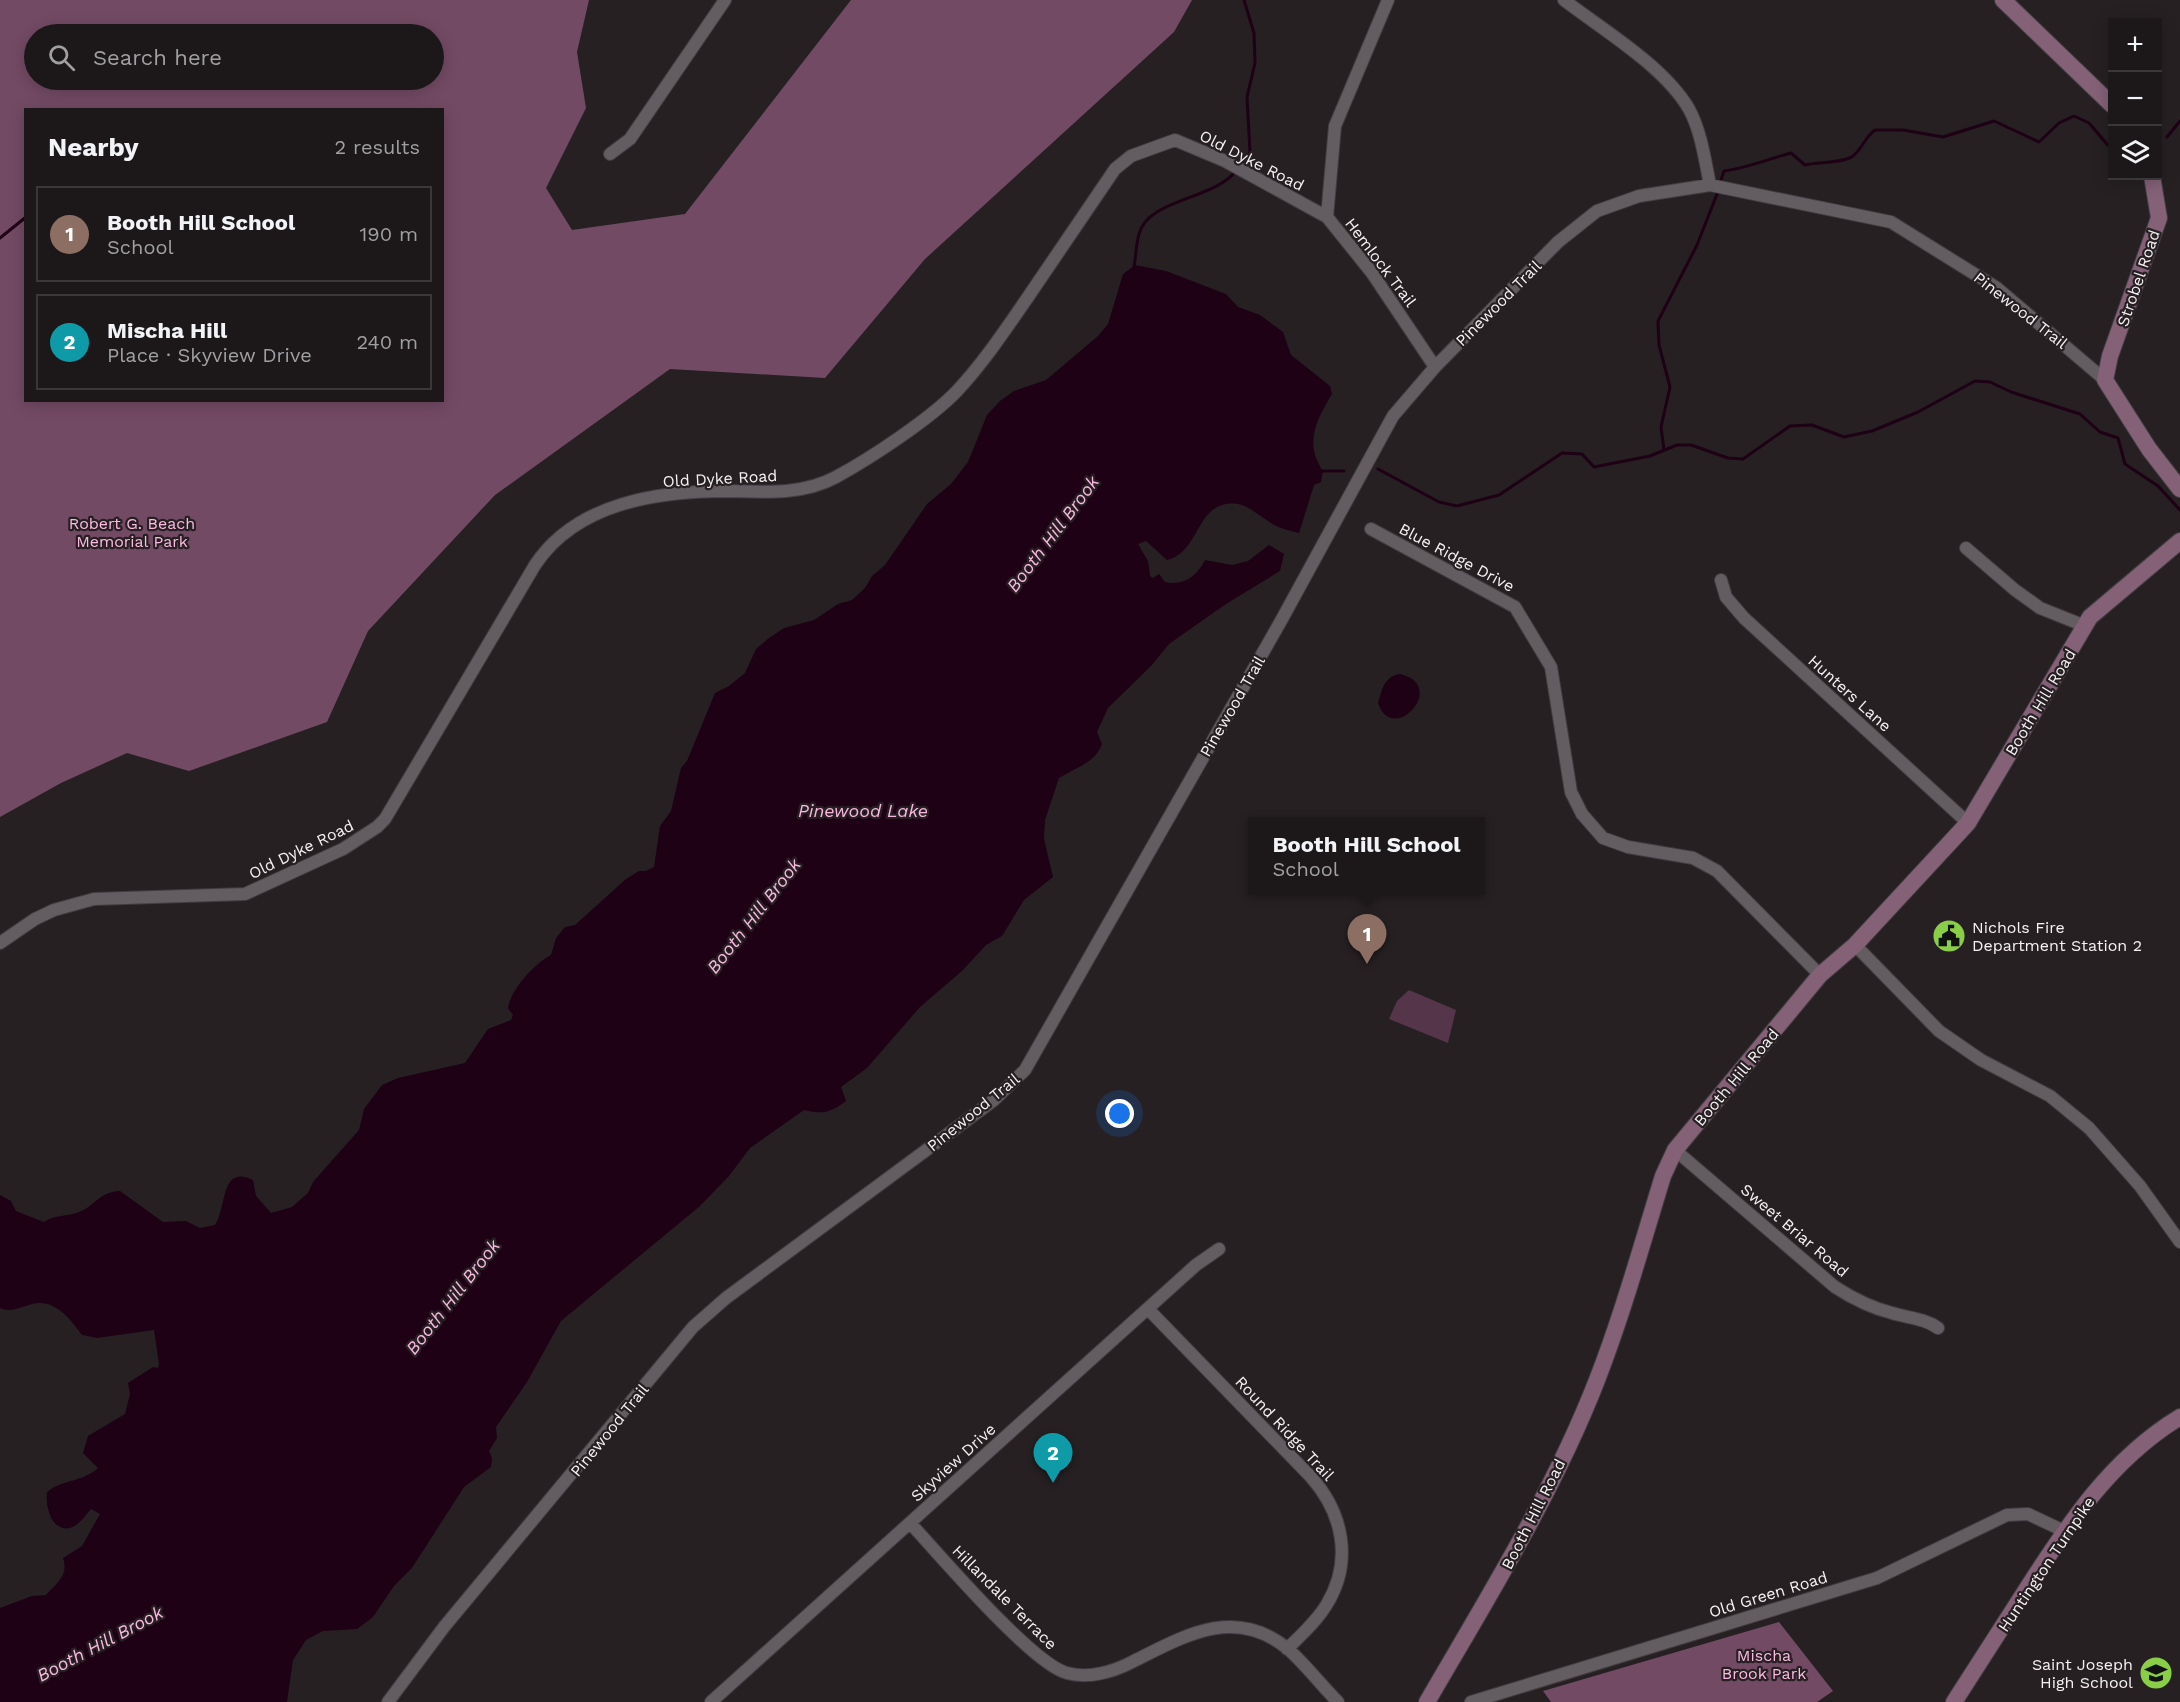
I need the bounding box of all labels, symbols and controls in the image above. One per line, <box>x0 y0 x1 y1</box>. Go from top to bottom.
map controls <box>2108 18 2162 180</box>
button: + <box>2108 18 2162 72</box>
search box <box>24 24 444 90</box>
icon: search <box>45 41 78 74</box>
text: Search here <box>93 45 222 70</box>
button: − <box>2108 72 2162 126</box>
street label: Old Dyke Road <box>1196 126 1307 195</box>
button: layers <box>2108 126 2162 180</box>
text: Nearby <box>48 132 139 162</box>
text: 2 results <box>335 135 420 159</box>
text: Booth Hill School <box>107 210 295 235</box>
street label: Hemlock Trail <box>1341 214 1420 311</box>
text: 1 <box>65 222 74 246</box>
text: 190 m <box>360 222 418 246</box>
street label: Strobel Road <box>2113 227 2164 329</box>
text: School <box>107 235 174 259</box>
street label: Pinewood Trail <box>1452 256 1545 350</box>
street label: Pinewood Trail <box>1970 268 2071 353</box>
text: Mischa Hill <box>107 318 227 343</box>
text: 2 <box>64 330 75 354</box>
text: 240 m <box>356 330 418 354</box>
text: Place · Skyview Drive <box>107 343 312 367</box>
street label: Old Dyke Road <box>662 466 778 491</box>
water label: Booth Hill Brook <box>1002 470 1104 596</box>
park label: Robert G. Beach Memorial Park <box>69 514 195 551</box>
street label: Blue Ridge Drive <box>1396 519 1518 596</box>
street label: Booth Hill Road <box>2001 645 2080 759</box>
street label: Hunters Lane <box>1804 651 1895 736</box>
street label: Pinewood Trail <box>1196 652 1269 760</box>
water label: Pinewood Lake <box>798 800 928 821</box>
street label: Old Dyke Road <box>246 816 357 883</box>
popup <box>1248 817 1485 895</box>
text: Booth Hill School <box>1272 832 1461 857</box>
water label: Booth Hill Brook <box>702 853 806 977</box>
text: School <box>1272 857 1339 881</box>
pin: 1 <box>1348 914 1386 964</box>
public building icon: Nichols Fire Department Station 2 <box>1931 918 1967 954</box>
place label: Nichols Fire Department Station 2 <box>1972 918 2142 955</box>
street label: Booth Hill Road <box>1690 1025 1783 1130</box>
street label: Pinewood Trail <box>923 1069 1023 1155</box>
your location <box>1105 1099 1134 1128</box>
street label: Sweet Briar Road <box>1737 1180 1852 1281</box>
water label: Booth Hill Brook <box>401 1234 505 1358</box>
street label: Round Ridge Trail <box>1231 1372 1338 1485</box>
street label: Pinewood Trail <box>566 1380 653 1480</box>
street label: Skyview Drive <box>907 1419 1000 1505</box>
pin: 2 <box>1034 1434 1072 1483</box>
street label: Booth Hill Road <box>1497 1456 1569 1573</box>
street label: Huntington Turnpike <box>1994 1493 2099 1636</box>
street label: Hillandale Terrace <box>948 1541 1061 1654</box>
street label: Old Green Road <box>1707 1567 1830 1622</box>
water label: Booth Hill Brook <box>33 1601 168 1686</box>
park label: Mischa Brook Park <box>1722 1646 1806 1683</box>
place label: Saint Joseph High School <box>2032 1655 2133 1692</box>
school or university icon: Saint Joseph High School <box>2138 1655 2174 1691</box>

